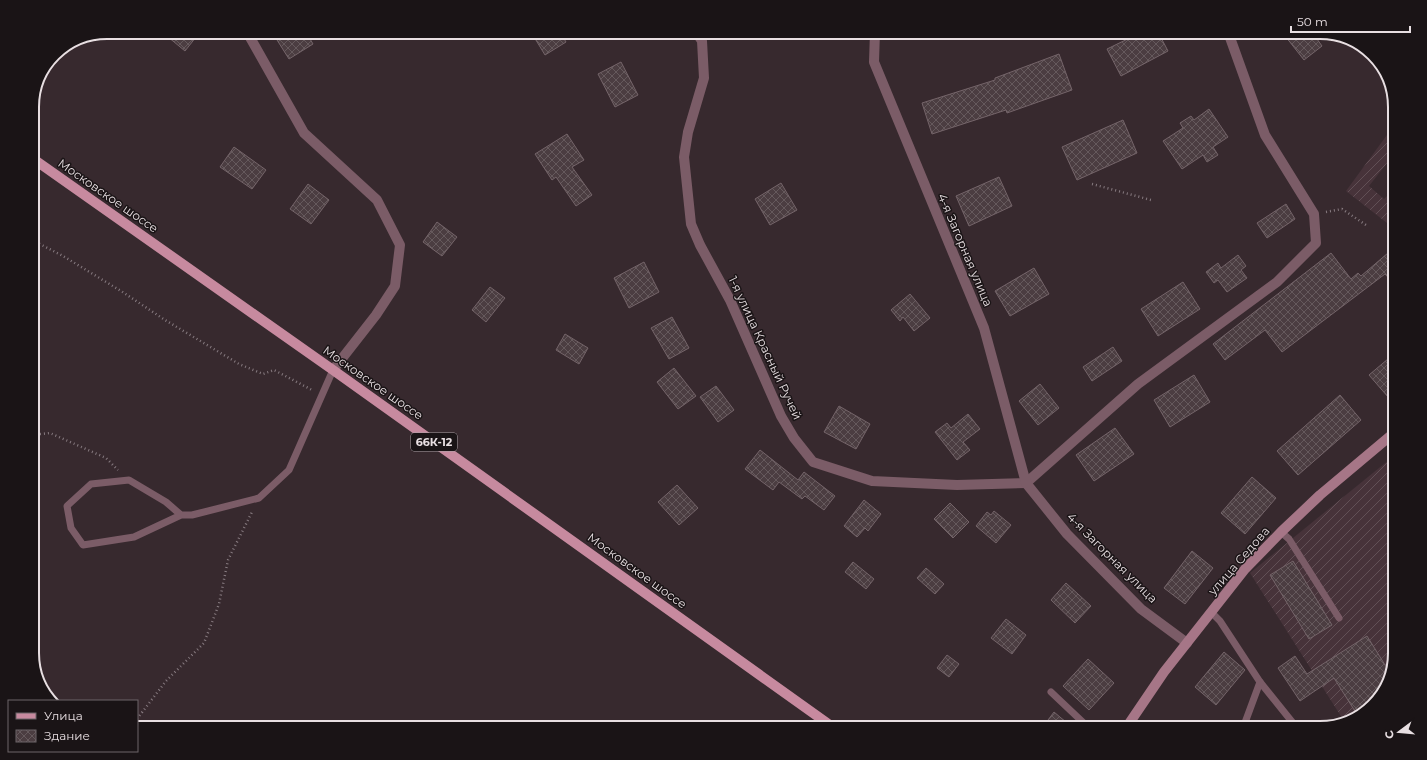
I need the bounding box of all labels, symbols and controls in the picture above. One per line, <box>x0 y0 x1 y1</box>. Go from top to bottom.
scale bar <box>1291 8 1410 34</box>
text: 50 m <box>1297 14 1328 29</box>
street label: Московское шоссе <box>55 155 161 236</box>
street label: 4-я Загорная улица <box>935 191 996 309</box>
street label: 1-я улица Красный Ручей <box>726 274 805 422</box>
street label: Московское шоссе <box>320 342 426 423</box>
road number: 66К-12 <box>411 433 457 451</box>
street label: 4-я Загорная улица <box>1064 509 1161 606</box>
street label: улица Седова <box>1204 523 1272 599</box>
street label: Московское шоссе <box>585 530 690 612</box>
legend <box>8 700 138 752</box>
text: Улица <box>44 708 83 723</box>
north arrow <box>1379 712 1419 752</box>
text: Здание <box>44 728 90 743</box>
text: С <box>1382 729 1397 741</box>

